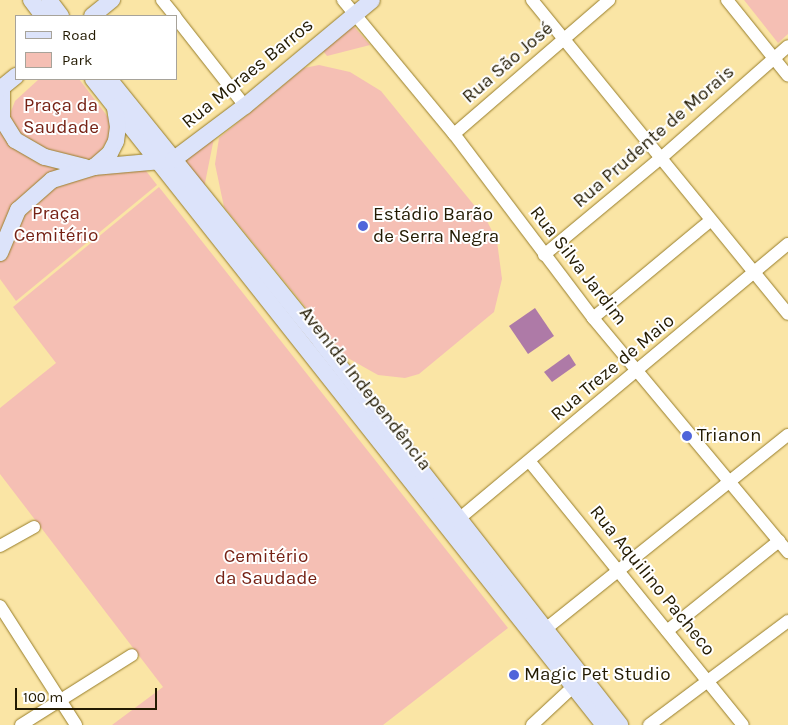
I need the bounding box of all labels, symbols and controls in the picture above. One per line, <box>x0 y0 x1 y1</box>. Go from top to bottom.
street label: Rua Moraes Barros <box>178 14 318 134</box>
legend <box>15 15 178 80</box>
street label: Rua São José <box>458 17 558 109</box>
text: Road <box>62 26 97 44</box>
text: Park <box>62 51 92 69</box>
street label: Rua Prudente de Morais <box>569 61 739 213</box>
park label: Praça da Saudade <box>23 95 99 139</box>
street label: Rua Silva Jardim <box>524 202 632 330</box>
park label: Praça Cemitério <box>14 203 98 247</box>
place label: Estádio Barão de Serra Negra <box>373 204 499 248</box>
marker: Estádio Barão de Serra Negra <box>357 220 369 232</box>
street label: Avenida Independência <box>294 303 436 475</box>
street label: Rua Treze de Maio <box>547 310 679 426</box>
place label: Trianon <box>697 425 761 447</box>
marker: Trianon <box>681 430 693 442</box>
street label: Rua Aquilino Pacheco <box>584 501 720 661</box>
park label: Cemitério da Saudade <box>215 546 317 590</box>
place label: Magic Pet Studio <box>524 664 671 686</box>
marker: Magic Pet Studio <box>508 669 520 681</box>
scale bar <box>18 678 160 710</box>
text: 100 m <box>23 688 63 706</box>

